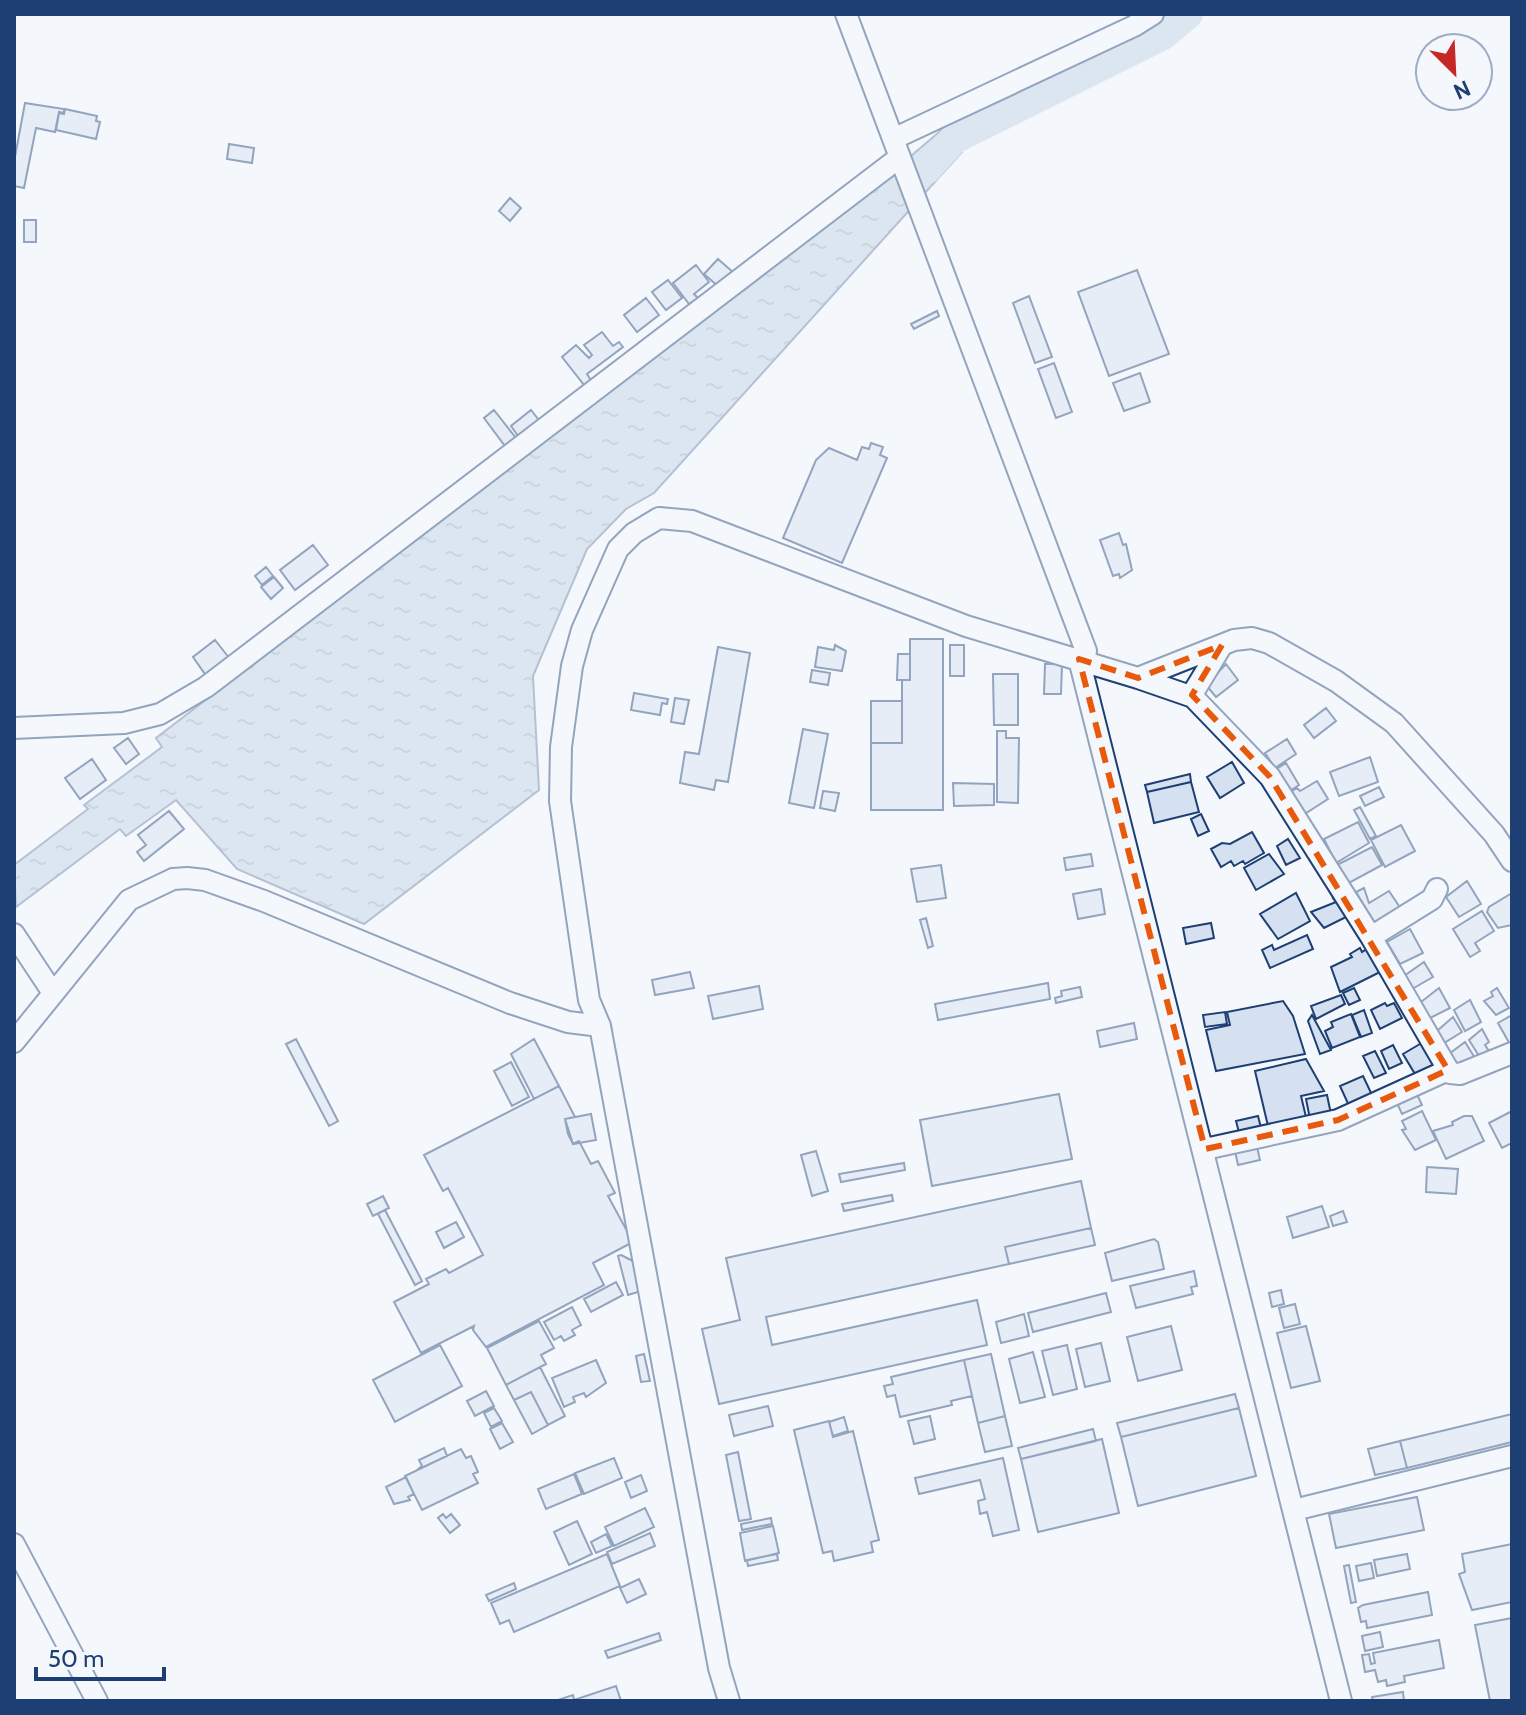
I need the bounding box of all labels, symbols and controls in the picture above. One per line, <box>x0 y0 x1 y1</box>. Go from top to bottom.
north arrow <box>1414 32 1494 112</box>
text: N <box>1449 74 1475 105</box>
scale bar <box>36 1631 164 1681</box>
text: 50 m <box>48 1644 104 1673</box>

